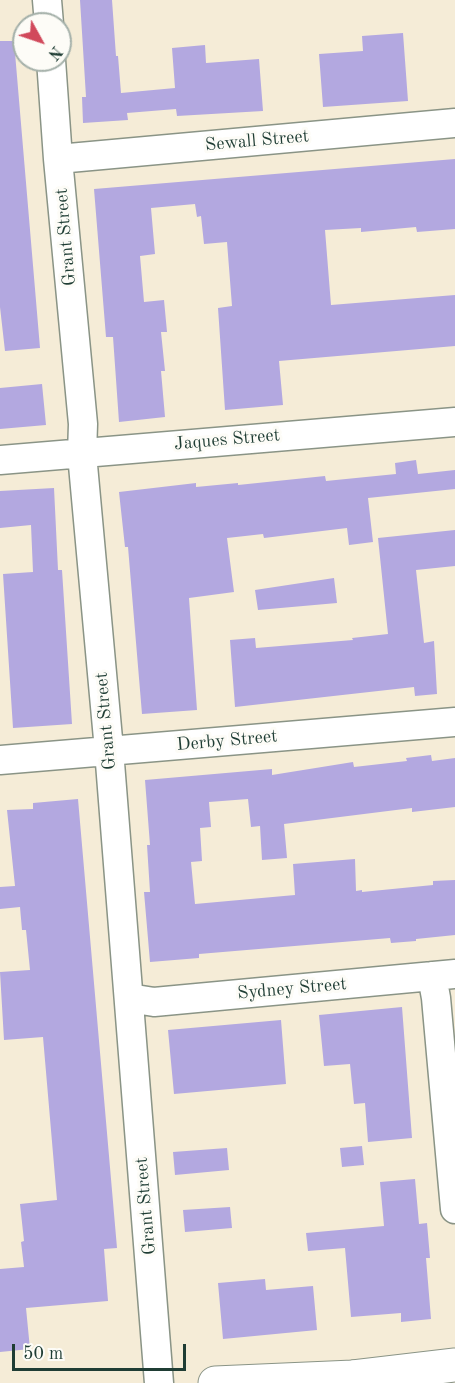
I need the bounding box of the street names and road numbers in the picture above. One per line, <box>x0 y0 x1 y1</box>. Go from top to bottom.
street label: Sewall Street <box>204 126 310 156</box>
street label: Grant Street <box>51 187 81 287</box>
street label: Jaques Street <box>173 425 281 455</box>
street label: Grant Street <box>91 671 121 771</box>
street label: Derby Street <box>176 726 278 756</box>
street label: Sydney Street <box>237 973 347 1005</box>
street label: Grant Street <box>131 1156 161 1256</box>

